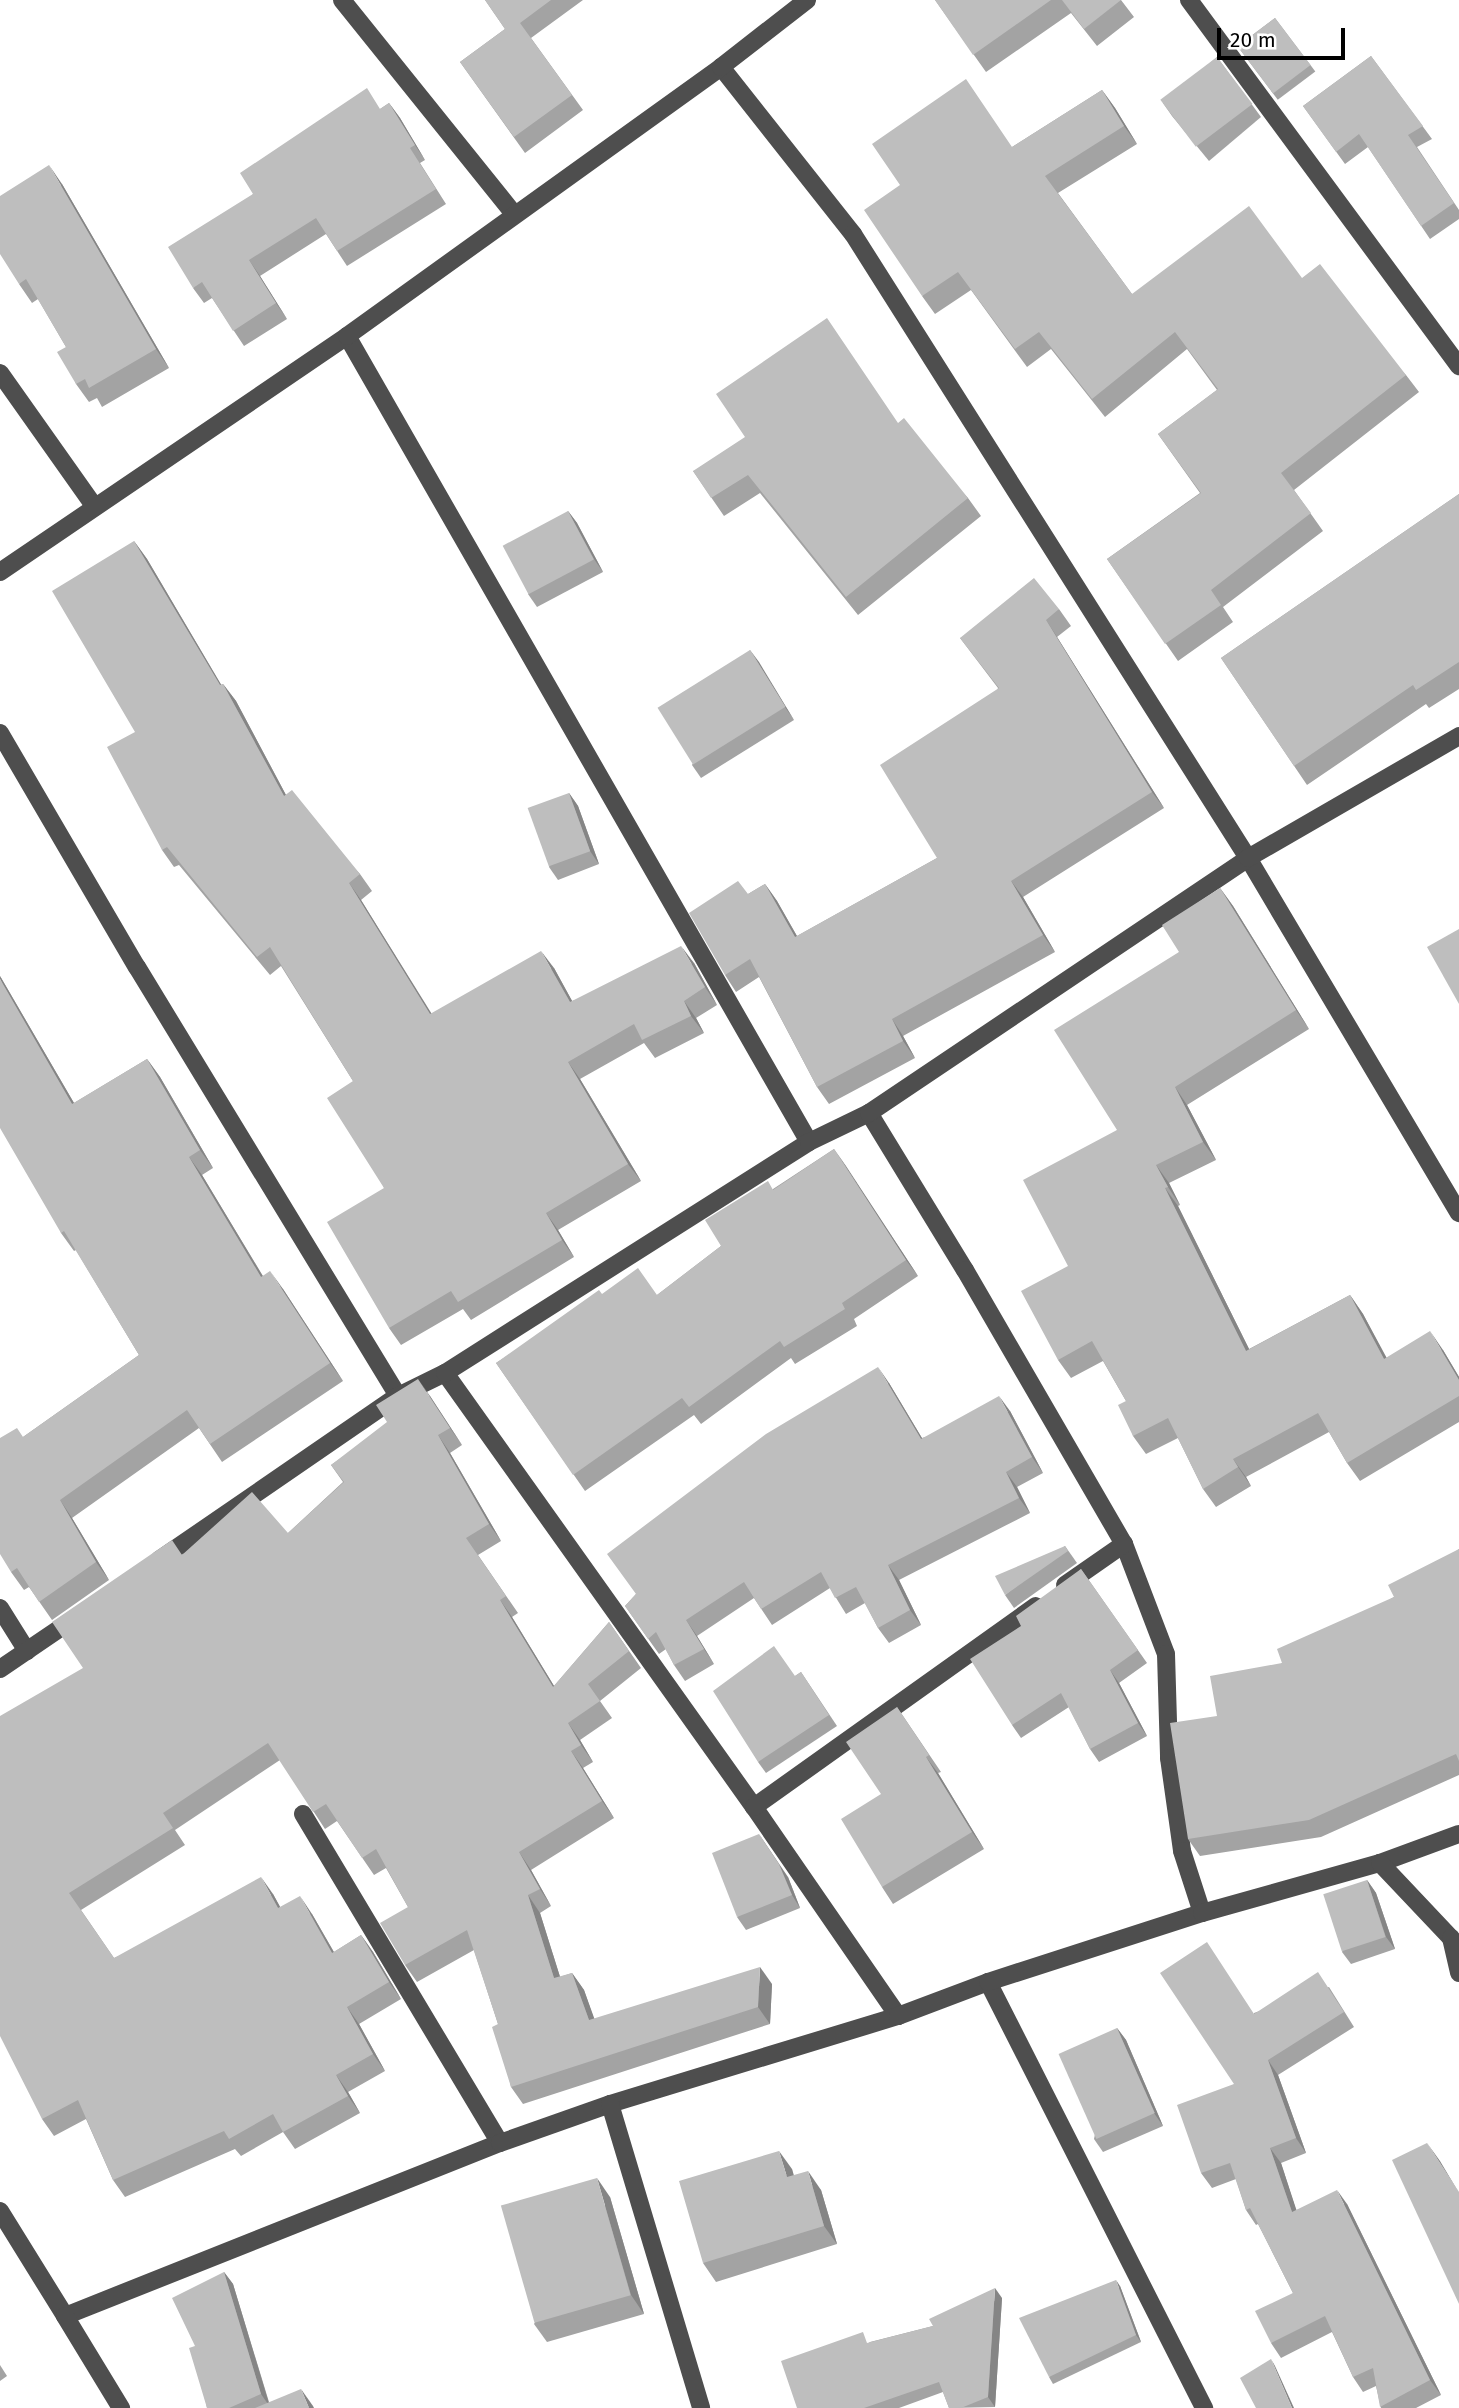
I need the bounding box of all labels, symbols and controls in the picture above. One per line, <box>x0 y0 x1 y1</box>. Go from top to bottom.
scale bar <box>1221 14 1349 58</box>
text: 20 m <box>1230 27 1276 53</box>

